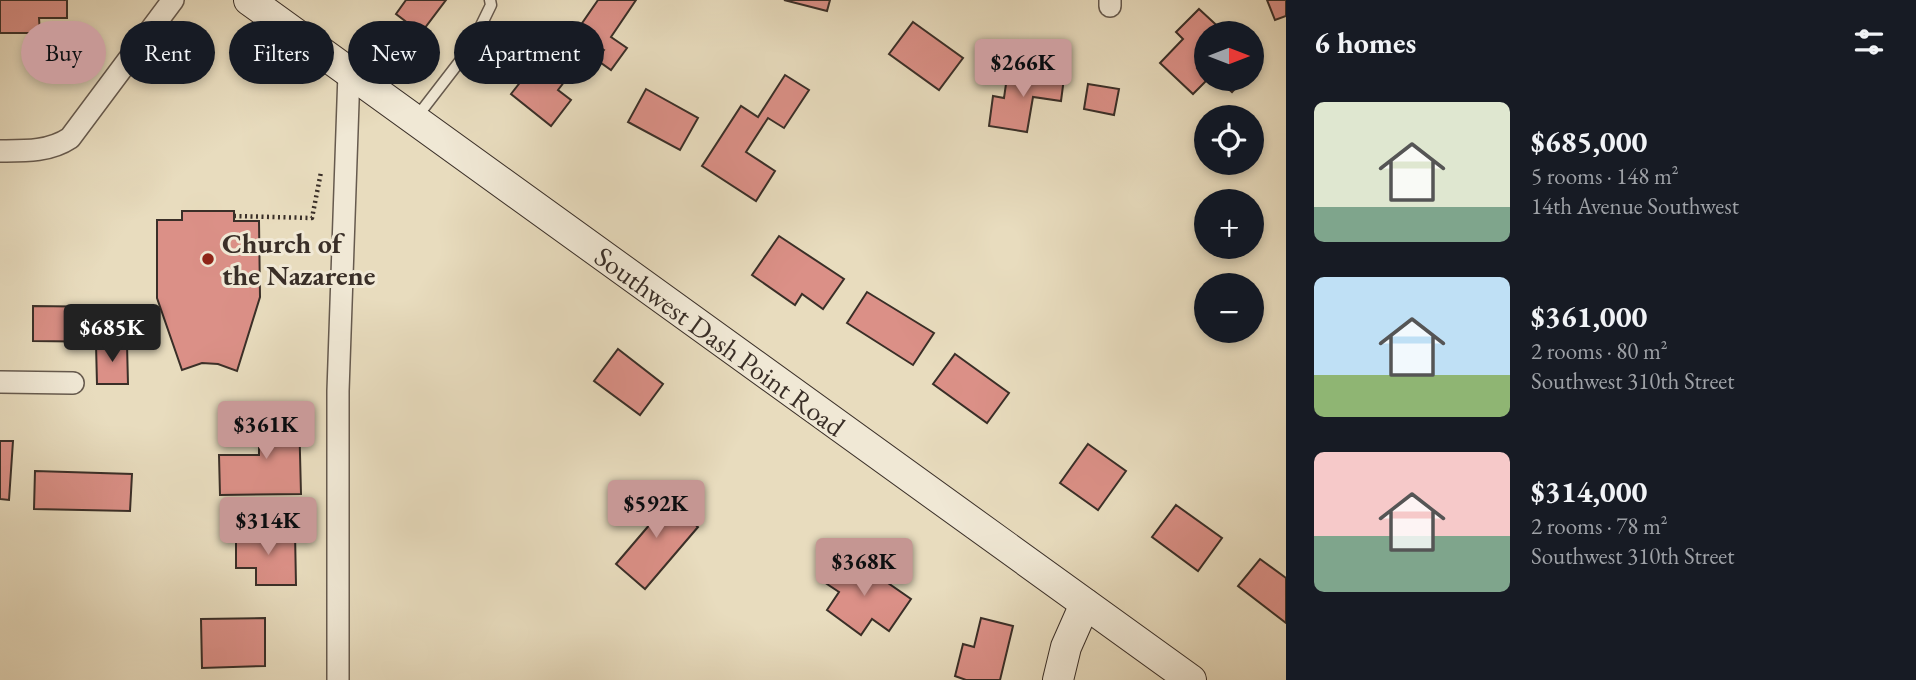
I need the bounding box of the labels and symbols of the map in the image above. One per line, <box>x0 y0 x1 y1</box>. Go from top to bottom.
north arrow <box>1194 21 1264 91</box>
pin: $266K <box>974 40 1072 99</box>
place label: Church of the Nazarene <box>222 225 375 293</box>
street label: Southwest Dash Point Road <box>588 238 853 444</box>
marker: Church of the Nazarene <box>200 251 216 267</box>
pin: $685K <box>63 304 161 364</box>
pin: $361K <box>217 402 315 461</box>
pin: $592K <box>607 480 705 540</box>
pin: $314K <box>219 498 317 557</box>
pin: $368K <box>815 538 913 598</box>

